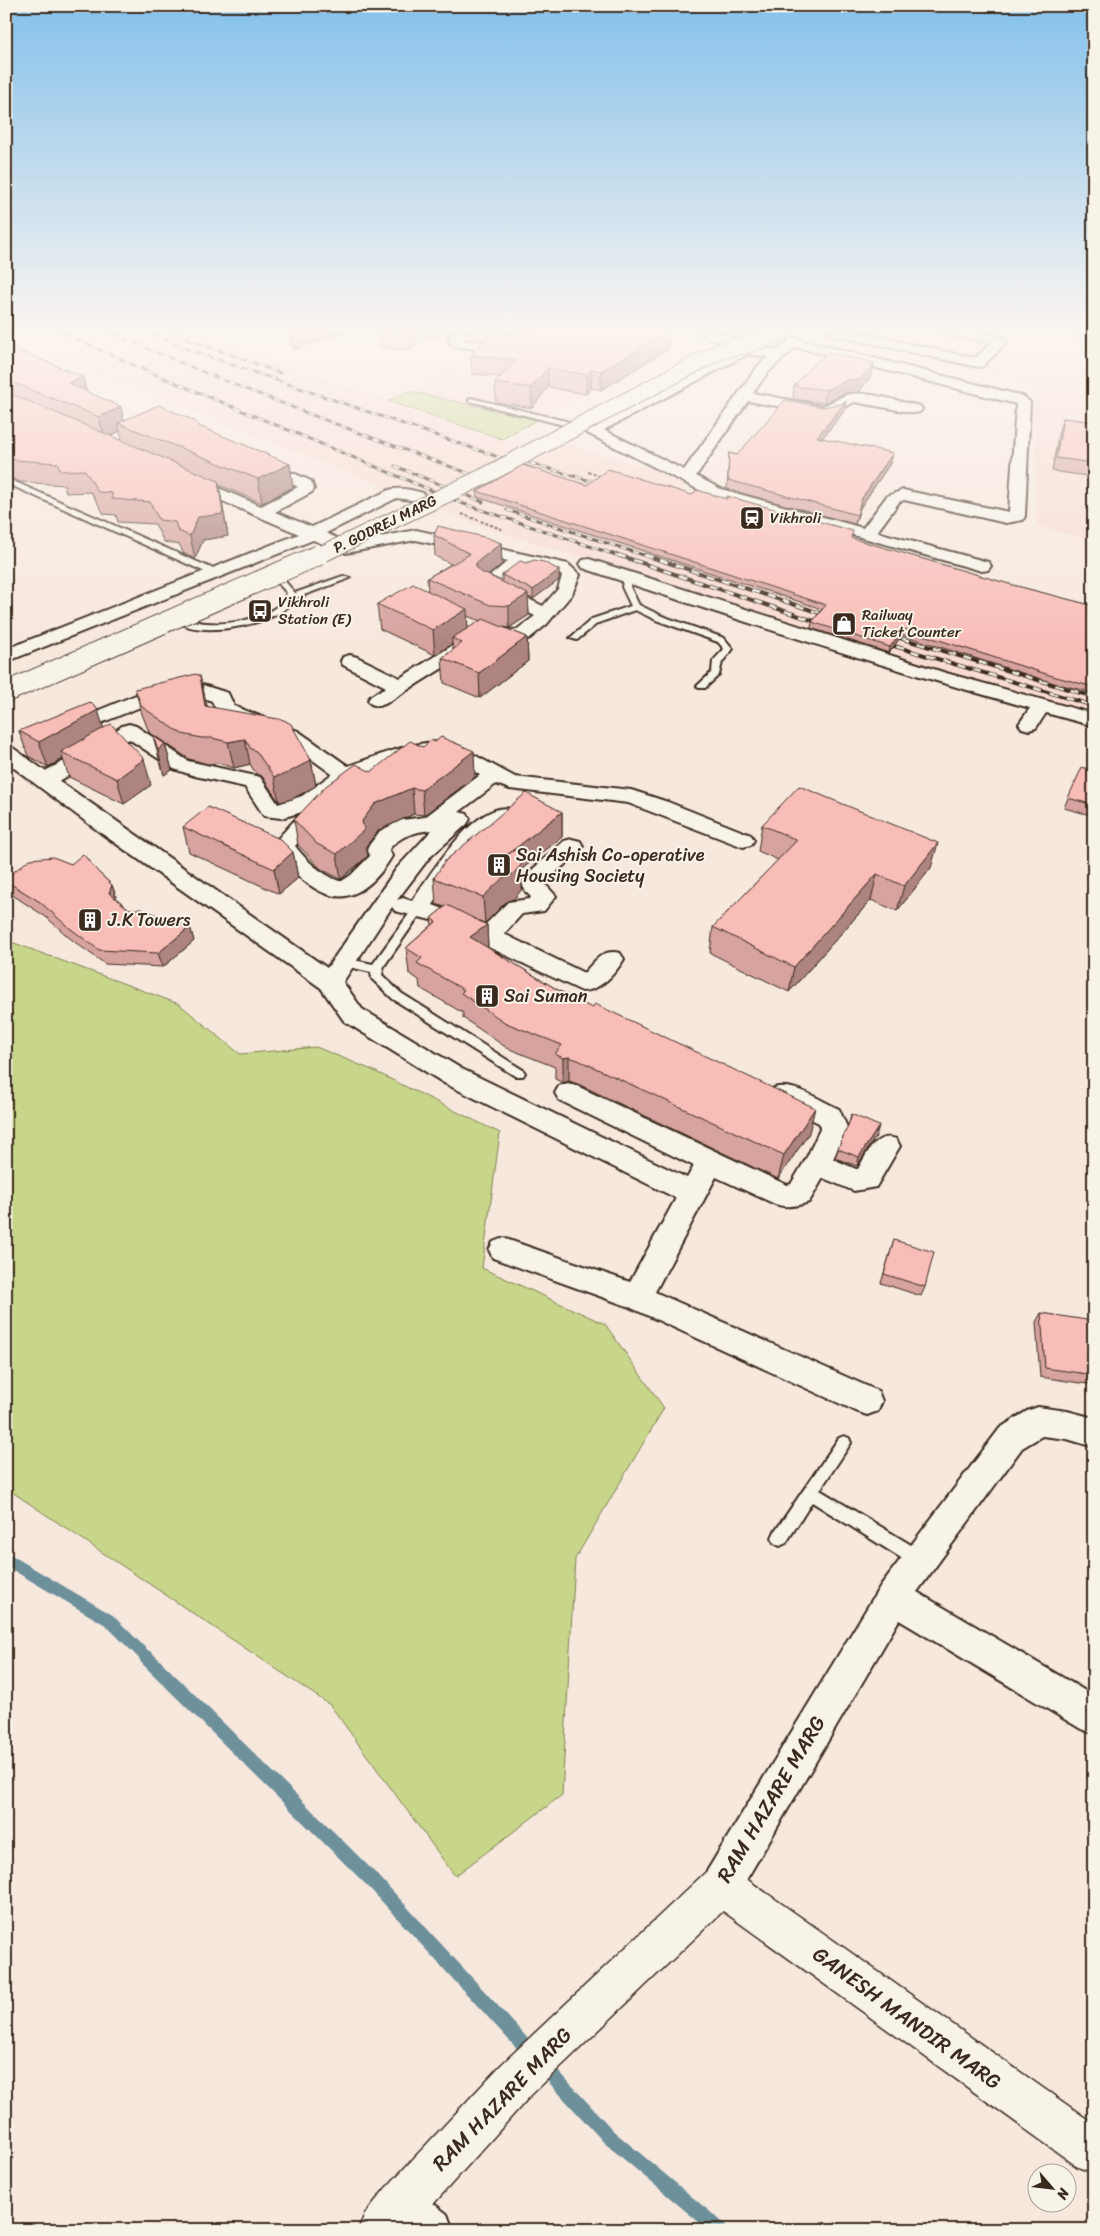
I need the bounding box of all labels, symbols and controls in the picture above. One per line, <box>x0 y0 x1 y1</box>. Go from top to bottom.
street label: P. GODREJ MARG <box>329 488 441 560</box>
station icon: Vikhroli <box>739 505 765 531</box>
place label: Vikhroli <box>770 505 822 531</box>
place label: Vikhroli Station (E) <box>278 589 351 632</box>
bus stop icon: Vikhroli Station (E) <box>247 598 273 624</box>
place label: Railway Ticket Counter <box>862 602 962 645</box>
shop icon: Railway Ticket Counter <box>831 611 857 637</box>
place label: Sai Ashish Co-operative Housing Society <box>516 839 705 892</box>
building icon: Sai Ashish Co-operative Housing Society <box>486 852 512 878</box>
place label: J.K Towers <box>107 904 191 936</box>
building icon: J.K Towers <box>77 907 103 933</box>
place label: Sai Suman <box>504 980 588 1012</box>
building icon: Sai Suman <box>474 983 500 1009</box>
street label: RAM HAZARE MARG <box>706 1708 836 1890</box>
street label: GANESH MANDIR MARG <box>804 1936 1010 2100</box>
street label: RAM HAZARE MARG <box>422 2018 582 2180</box>
north arrow <box>1028 2164 1078 2214</box>
text: N <box>1050 2183 1077 2204</box>

